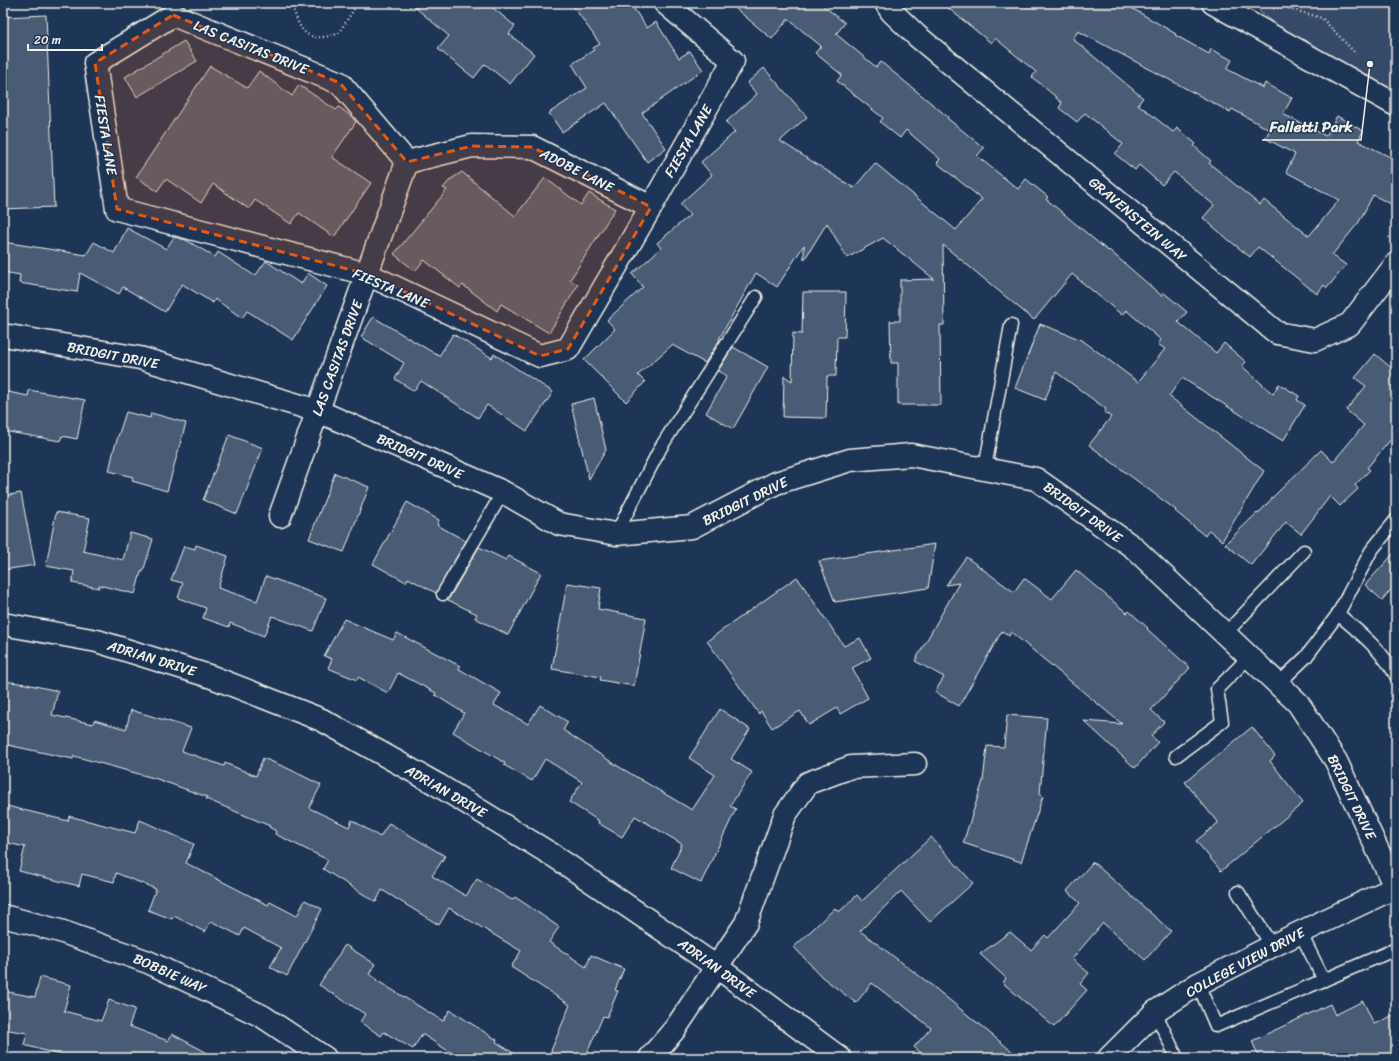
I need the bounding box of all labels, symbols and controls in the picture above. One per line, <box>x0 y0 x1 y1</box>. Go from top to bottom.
street label: LAS CASITAS DRIVE <box>190 13 313 82</box>
scale bar <box>28 26 102 52</box>
text: 20 m <box>34 29 61 51</box>
street label: FIESTA LANE <box>87 93 124 178</box>
street label: FIESTA LANE <box>657 99 720 183</box>
callout: Falletti Park <box>1262 113 1361 140</box>
text: Falletti Park <box>1268 114 1354 140</box>
street label: ADOBE LANE <box>535 141 619 200</box>
street label: GRAVENSTEIN WAY <box>1083 170 1193 268</box>
street label: FIESTA LANE <box>349 261 434 316</box>
street label: LAS CASITAS DRIVE <box>305 295 370 420</box>
street label: BRIDGIT DRIVE <box>65 334 162 377</box>
street label: BRIDGIT DRIVE <box>372 426 468 487</box>
street label: BRIDGIT DRIVE <box>698 469 793 533</box>
street label: BRIDGIT DRIVE <box>1038 475 1129 550</box>
street label: ADRIAN DRIVE <box>104 633 200 684</box>
street label: BRIDGIT DRIVE <box>1320 750 1384 845</box>
street label: ADRIAN DRIVE <box>399 757 493 826</box>
street label: COLLEGE VIEW DRIVE <box>1181 920 1311 1005</box>
street label: ADRIAN DRIVE <box>672 931 762 1006</box>
street label: BOBBIE WAY <box>129 946 212 1001</box>

